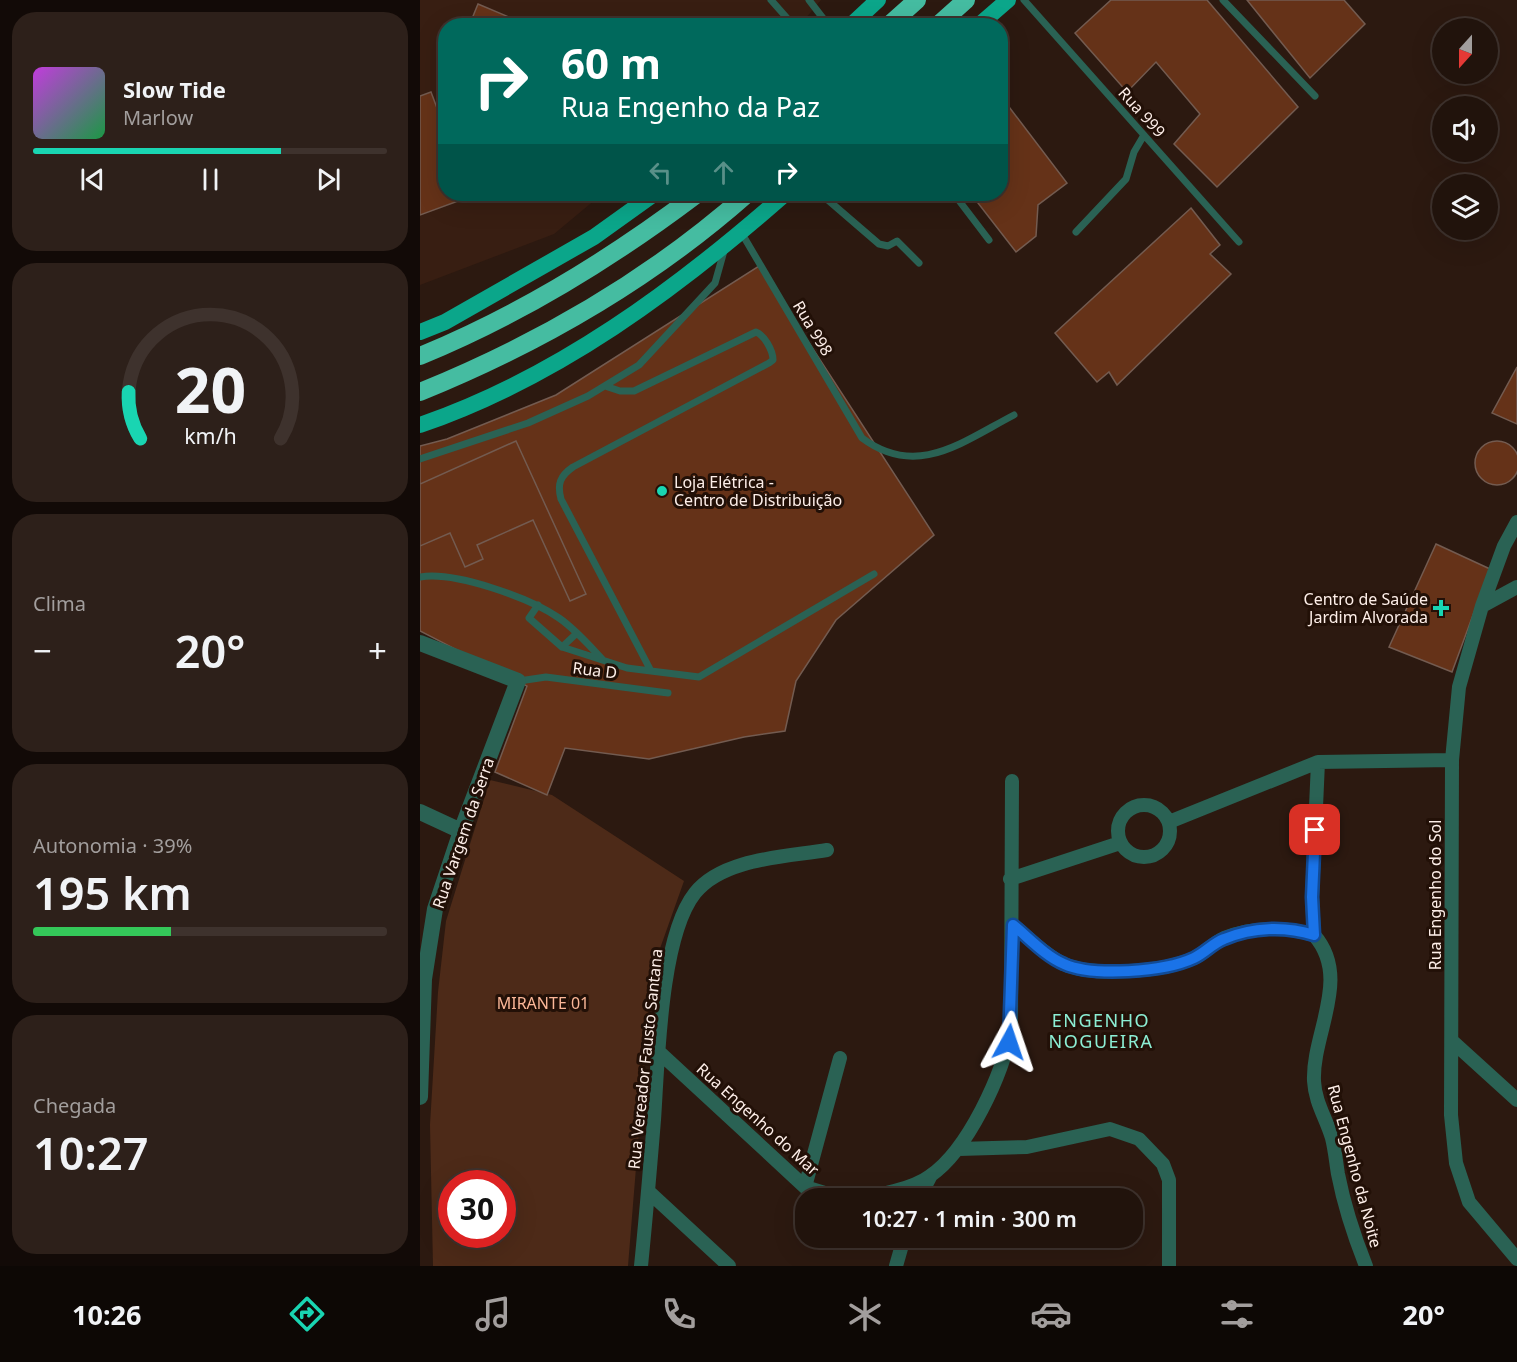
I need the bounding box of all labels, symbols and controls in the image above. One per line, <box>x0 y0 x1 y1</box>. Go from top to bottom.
north arrow <box>1432 18 1498 84</box>
map controls <box>1432 18 1498 240</box>
text: 60 m <box>561 34 661 91</box>
icon: right <box>462 42 540 120</box>
text: Slow Tide <box>123 74 226 104</box>
street label: Rua 999 <box>1114 82 1170 142</box>
text: Rua Engenho da Paz <box>561 88 820 125</box>
button: sound <box>1432 96 1498 162</box>
text: Marlow <box>123 104 193 131</box>
icon: left <box>644 156 677 189</box>
icon: ahead <box>707 156 740 189</box>
icon: right <box>770 156 803 189</box>
icon: previous <box>76 163 109 196</box>
icon: pause <box>194 163 227 196</box>
icon: next <box>312 163 345 196</box>
button: layers <box>1432 174 1498 240</box>
street label: Rua 998 <box>788 296 838 360</box>
text: 20 <box>174 346 246 431</box>
text: km/h <box>184 422 236 451</box>
place label: Loja Elétrica - Centro de Distribuição <box>674 471 842 511</box>
marker: Loja Elétrica - Centro de Distribuição <box>655 484 669 498</box>
place label: Centro de Saúde Jardim Alvorada <box>1304 588 1428 628</box>
text: Clima <box>33 590 86 617</box>
marker: Centro de Saúde Jardim Alvorada <box>1432 599 1450 617</box>
text: 20° <box>175 620 245 681</box>
text: − <box>33 628 52 673</box>
text: + <box>368 628 387 673</box>
street label: Rua D <box>571 656 619 684</box>
street label: Rua Vargem da Serra <box>427 755 499 911</box>
pin <box>1289 804 1340 855</box>
icon: arrive <box>1298 813 1331 846</box>
street label: Rua Engenho do Sol <box>1424 820 1446 970</box>
text: Autonomia · 39% <box>33 832 192 859</box>
text: 195 km <box>33 862 192 923</box>
street label: Rua Vereador Fausto Santana <box>622 948 668 1170</box>
park label: MIRANTE 01 <box>497 992 589 1014</box>
district label: ENGENHO NOGUEIRA <box>1049 1008 1153 1053</box>
position arrow <box>977 1010 1041 1074</box>
street label: Rua Engenho do Mar <box>692 1058 824 1180</box>
street label: Rua Engenho da Noite <box>1323 1082 1387 1250</box>
text: Chegada <box>33 1092 116 1119</box>
text: 10:27 <box>33 1122 148 1183</box>
speed limit sign: 30 <box>438 1170 516 1248</box>
text: 10:27 · 1 min · 300 m <box>861 1203 1077 1233</box>
icon: directions <box>286 1293 328 1335</box>
icon: music <box>472 1293 514 1335</box>
icon: phone <box>658 1293 700 1335</box>
icon: climate <box>844 1293 886 1335</box>
icon: car <box>1030 1293 1072 1335</box>
icon: filters <box>1216 1293 1258 1335</box>
text: 10:26 <box>72 1296 141 1333</box>
text: 20° <box>1403 1296 1445 1333</box>

